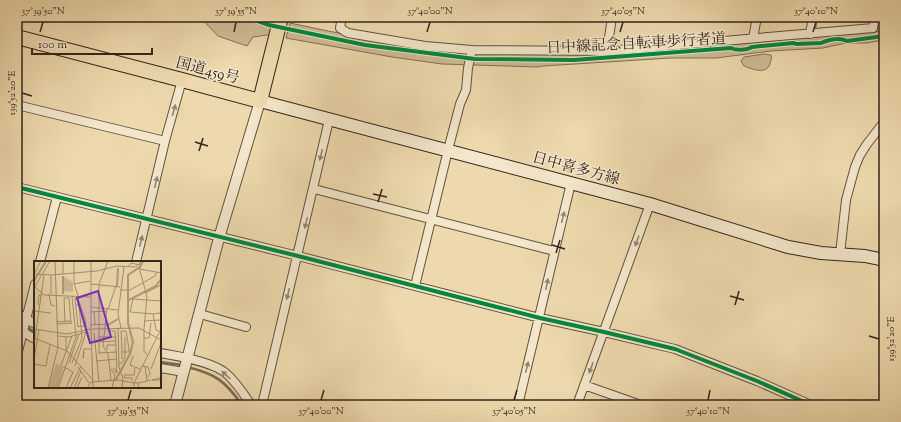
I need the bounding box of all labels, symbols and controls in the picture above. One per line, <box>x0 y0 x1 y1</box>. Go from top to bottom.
text: 37°39'50"N <box>21 4 65 19</box>
text: 37°39'55"N <box>215 4 257 19</box>
text: 37°40'00"N <box>407 4 453 19</box>
text: 37°40'05"N <box>601 4 645 19</box>
text: 37°40'10"N <box>794 4 838 19</box>
street label: 日中線記念自転車歩行者道 <box>546 29 727 60</box>
scale bar <box>32 30 152 56</box>
text: 100 m <box>38 36 67 54</box>
street label: 国道459号 <box>174 53 242 90</box>
text: 139°52'20"E <box>5 70 20 116</box>
one-way arrow <box>171 104 177 116</box>
one-way arrow <box>318 148 324 161</box>
street label: 日中喜多方線 <box>529 148 622 191</box>
one-way arrow <box>153 176 159 188</box>
one-way arrow <box>560 211 566 223</box>
one-way arrow <box>302 216 308 229</box>
one-way arrow <box>139 235 145 247</box>
one-way arrow <box>633 235 639 247</box>
inset map <box>34 261 161 388</box>
one-way arrow <box>544 278 550 291</box>
one-way arrow <box>285 288 291 300</box>
text: 139°52'20"E <box>884 316 899 362</box>
one-way arrow <box>525 361 531 373</box>
one-way arrow <box>587 363 593 375</box>
one-way arrow <box>221 370 231 380</box>
text: 37°39'55"N <box>107 404 149 419</box>
text: 37°40'00"N <box>298 404 344 419</box>
text: 37°40'05"N <box>492 404 536 419</box>
text: 37°40'10"N <box>686 404 730 419</box>

